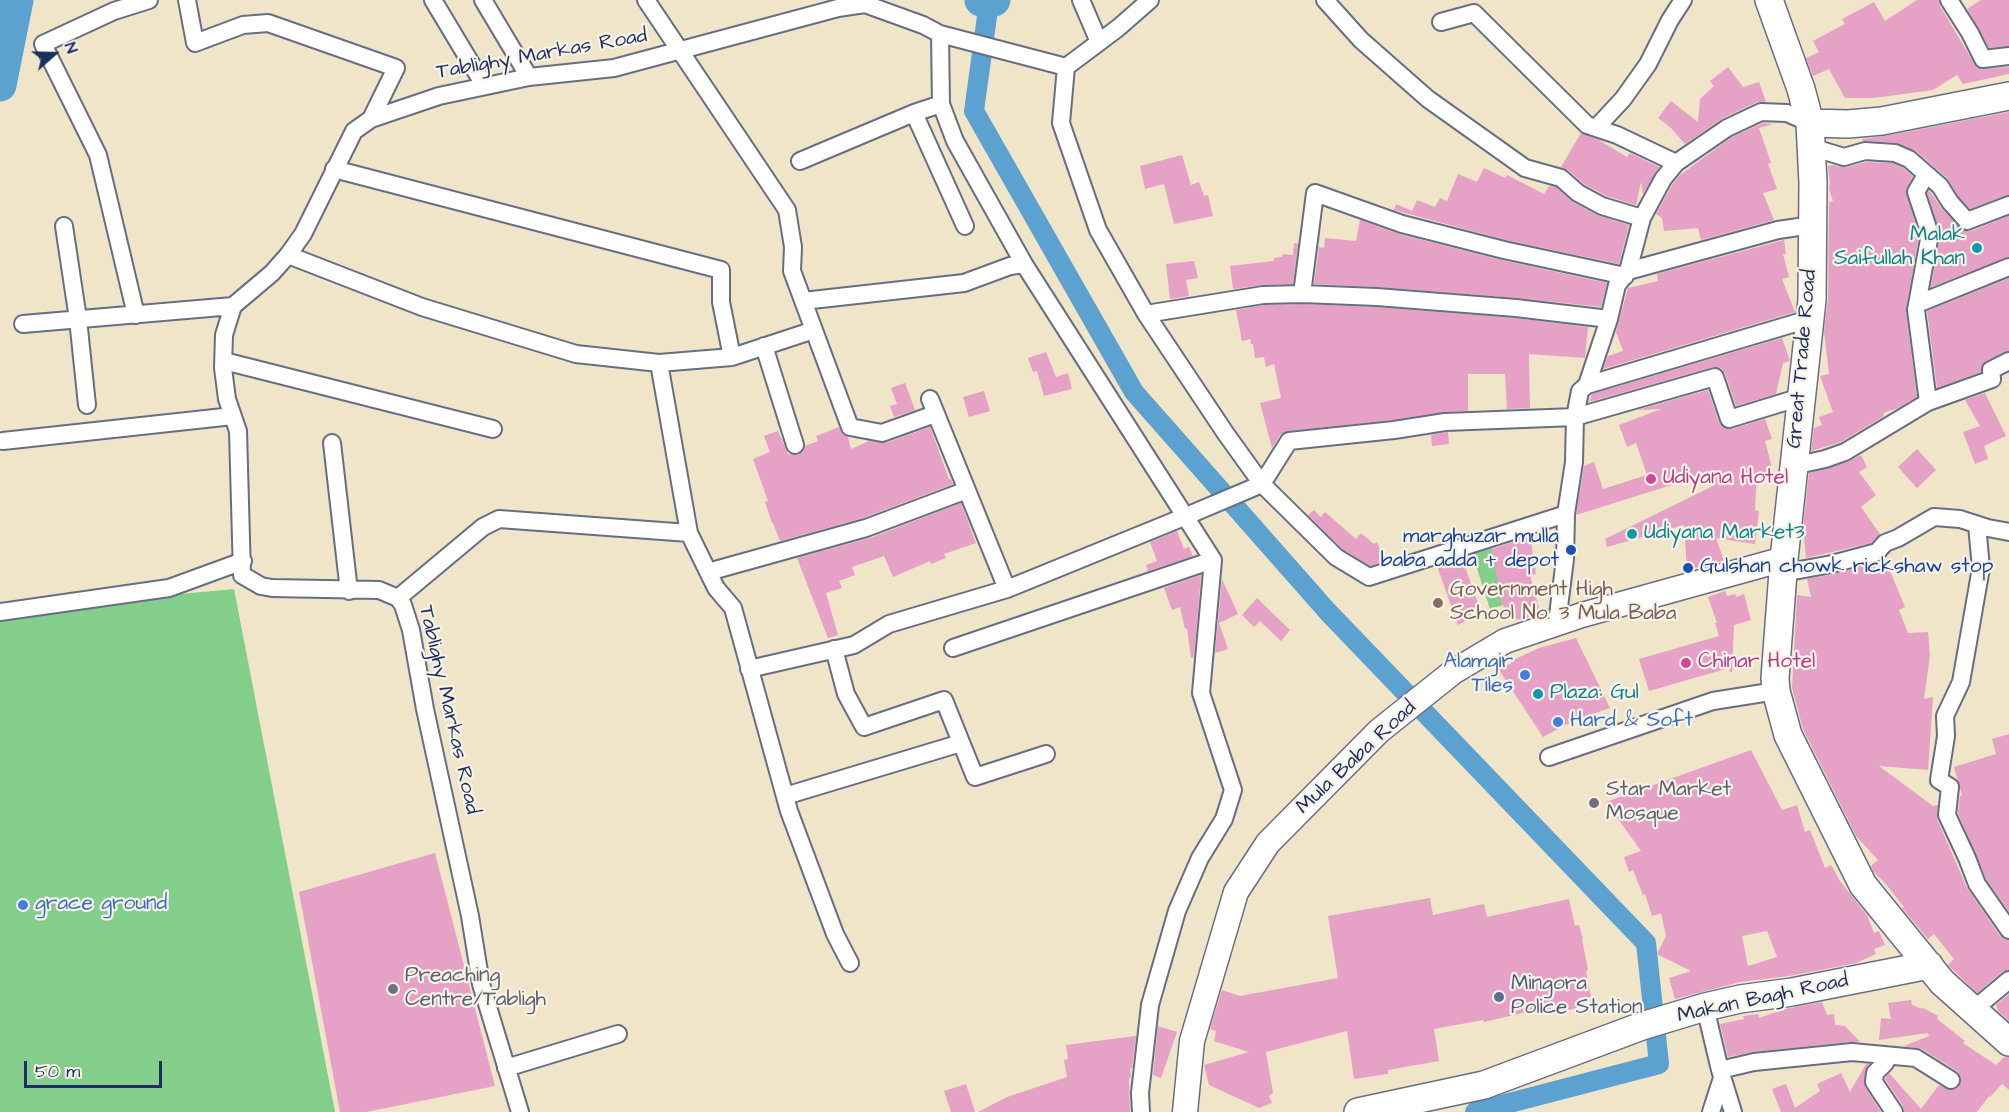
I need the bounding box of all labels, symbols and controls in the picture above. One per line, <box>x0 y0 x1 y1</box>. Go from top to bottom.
north arrow <box>24 24 84 84</box>
street label: Tablighy Markas Road <box>435 24 649 86</box>
text: N <box>59 39 83 56</box>
place label: Malak Saifullah Khan <box>1834 223 1965 273</box>
marker: Malak Saifullah Khan <box>1970 241 1984 255</box>
street label: Great Trade Road <box>1783 269 1823 449</box>
place label: Udiyana Hotel <box>1663 466 1788 492</box>
marker: Udiyana Hotel <box>1644 472 1658 486</box>
place label: Udiyana Market3 <box>1644 521 1805 547</box>
place label: marghuzar mulla baba adda + depot <box>1381 525 1559 575</box>
marker: Udiyana Market3 <box>1625 527 1639 541</box>
marker: marghuzar mulla baba adda + depot <box>1564 543 1578 557</box>
place label: Gulshan chowk rickshaw stop <box>1700 555 1993 581</box>
marker: Gulshan chowk rickshaw stop <box>1681 561 1695 575</box>
place label: Government High School No. 3 Mula Baba <box>1450 578 1676 628</box>
marker: Government High School No. 3 Mula Baba <box>1431 596 1445 610</box>
street label: Tablighy Markas Road <box>412 603 484 817</box>
place label: Alamgir Tiles <box>1444 650 1513 700</box>
place label: Chinar Hotel <box>1698 650 1815 676</box>
marker: Chinar Hotel <box>1679 656 1693 670</box>
marker: Alamgir Tiles <box>1518 668 1532 682</box>
place label: Plaza: Gul <box>1550 681 1639 707</box>
marker: Plaza: Gul <box>1531 687 1545 701</box>
street label: Mula Baba Road <box>1292 696 1422 820</box>
place label: Hard & Soft <box>1570 709 1693 735</box>
marker: Hard & Soft <box>1551 715 1565 729</box>
place label: Star Market Mosque <box>1606 778 1731 828</box>
marker: Star Market Mosque <box>1587 796 1601 810</box>
place label: grace ground <box>35 892 167 918</box>
marker: grace ground <box>16 898 30 912</box>
place label: Preaching Centre/Tabligh <box>405 964 546 1014</box>
street label: Makan Bagh Road <box>1675 969 1851 1029</box>
place label: Mingora Police Station <box>1511 972 1642 1022</box>
marker: Preaching Centre/Tabligh <box>386 982 400 996</box>
marker: Mingora Police Station <box>1492 990 1506 1004</box>
scale bar <box>27 1049 165 1087</box>
text: 50 m <box>35 1059 80 1084</box>

